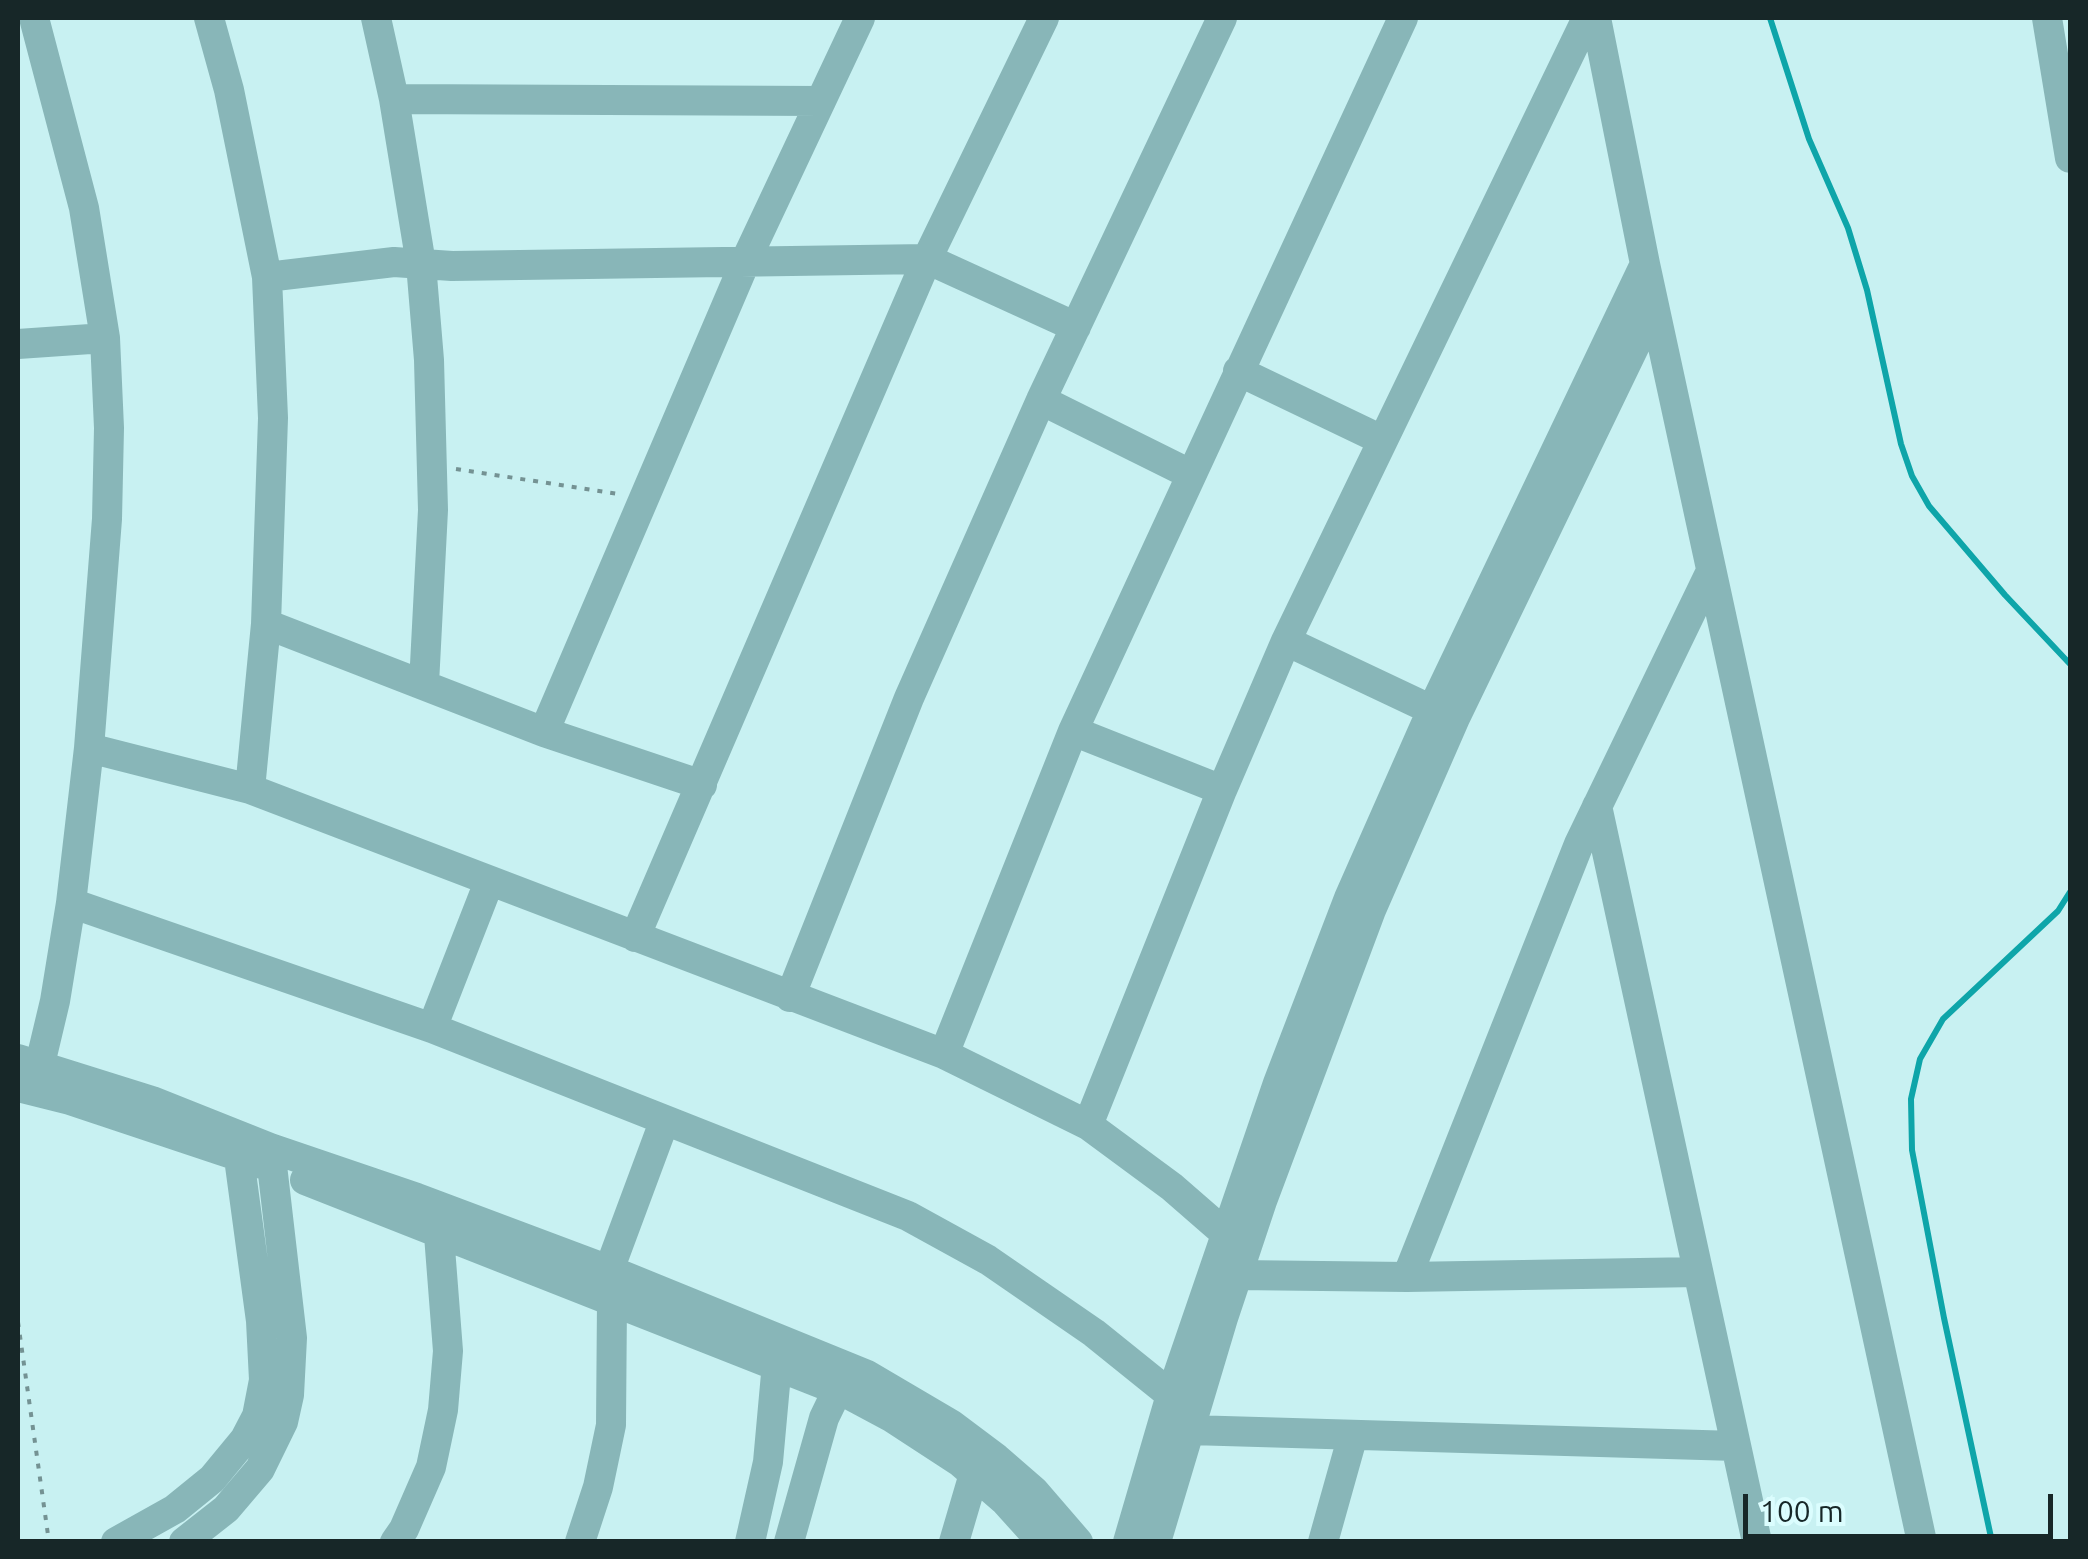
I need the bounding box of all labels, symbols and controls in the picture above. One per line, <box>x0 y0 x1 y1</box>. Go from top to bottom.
scale bar <box>1748 1474 2058 1536</box>
text: 100 m <box>1760 1494 1844 1528</box>

